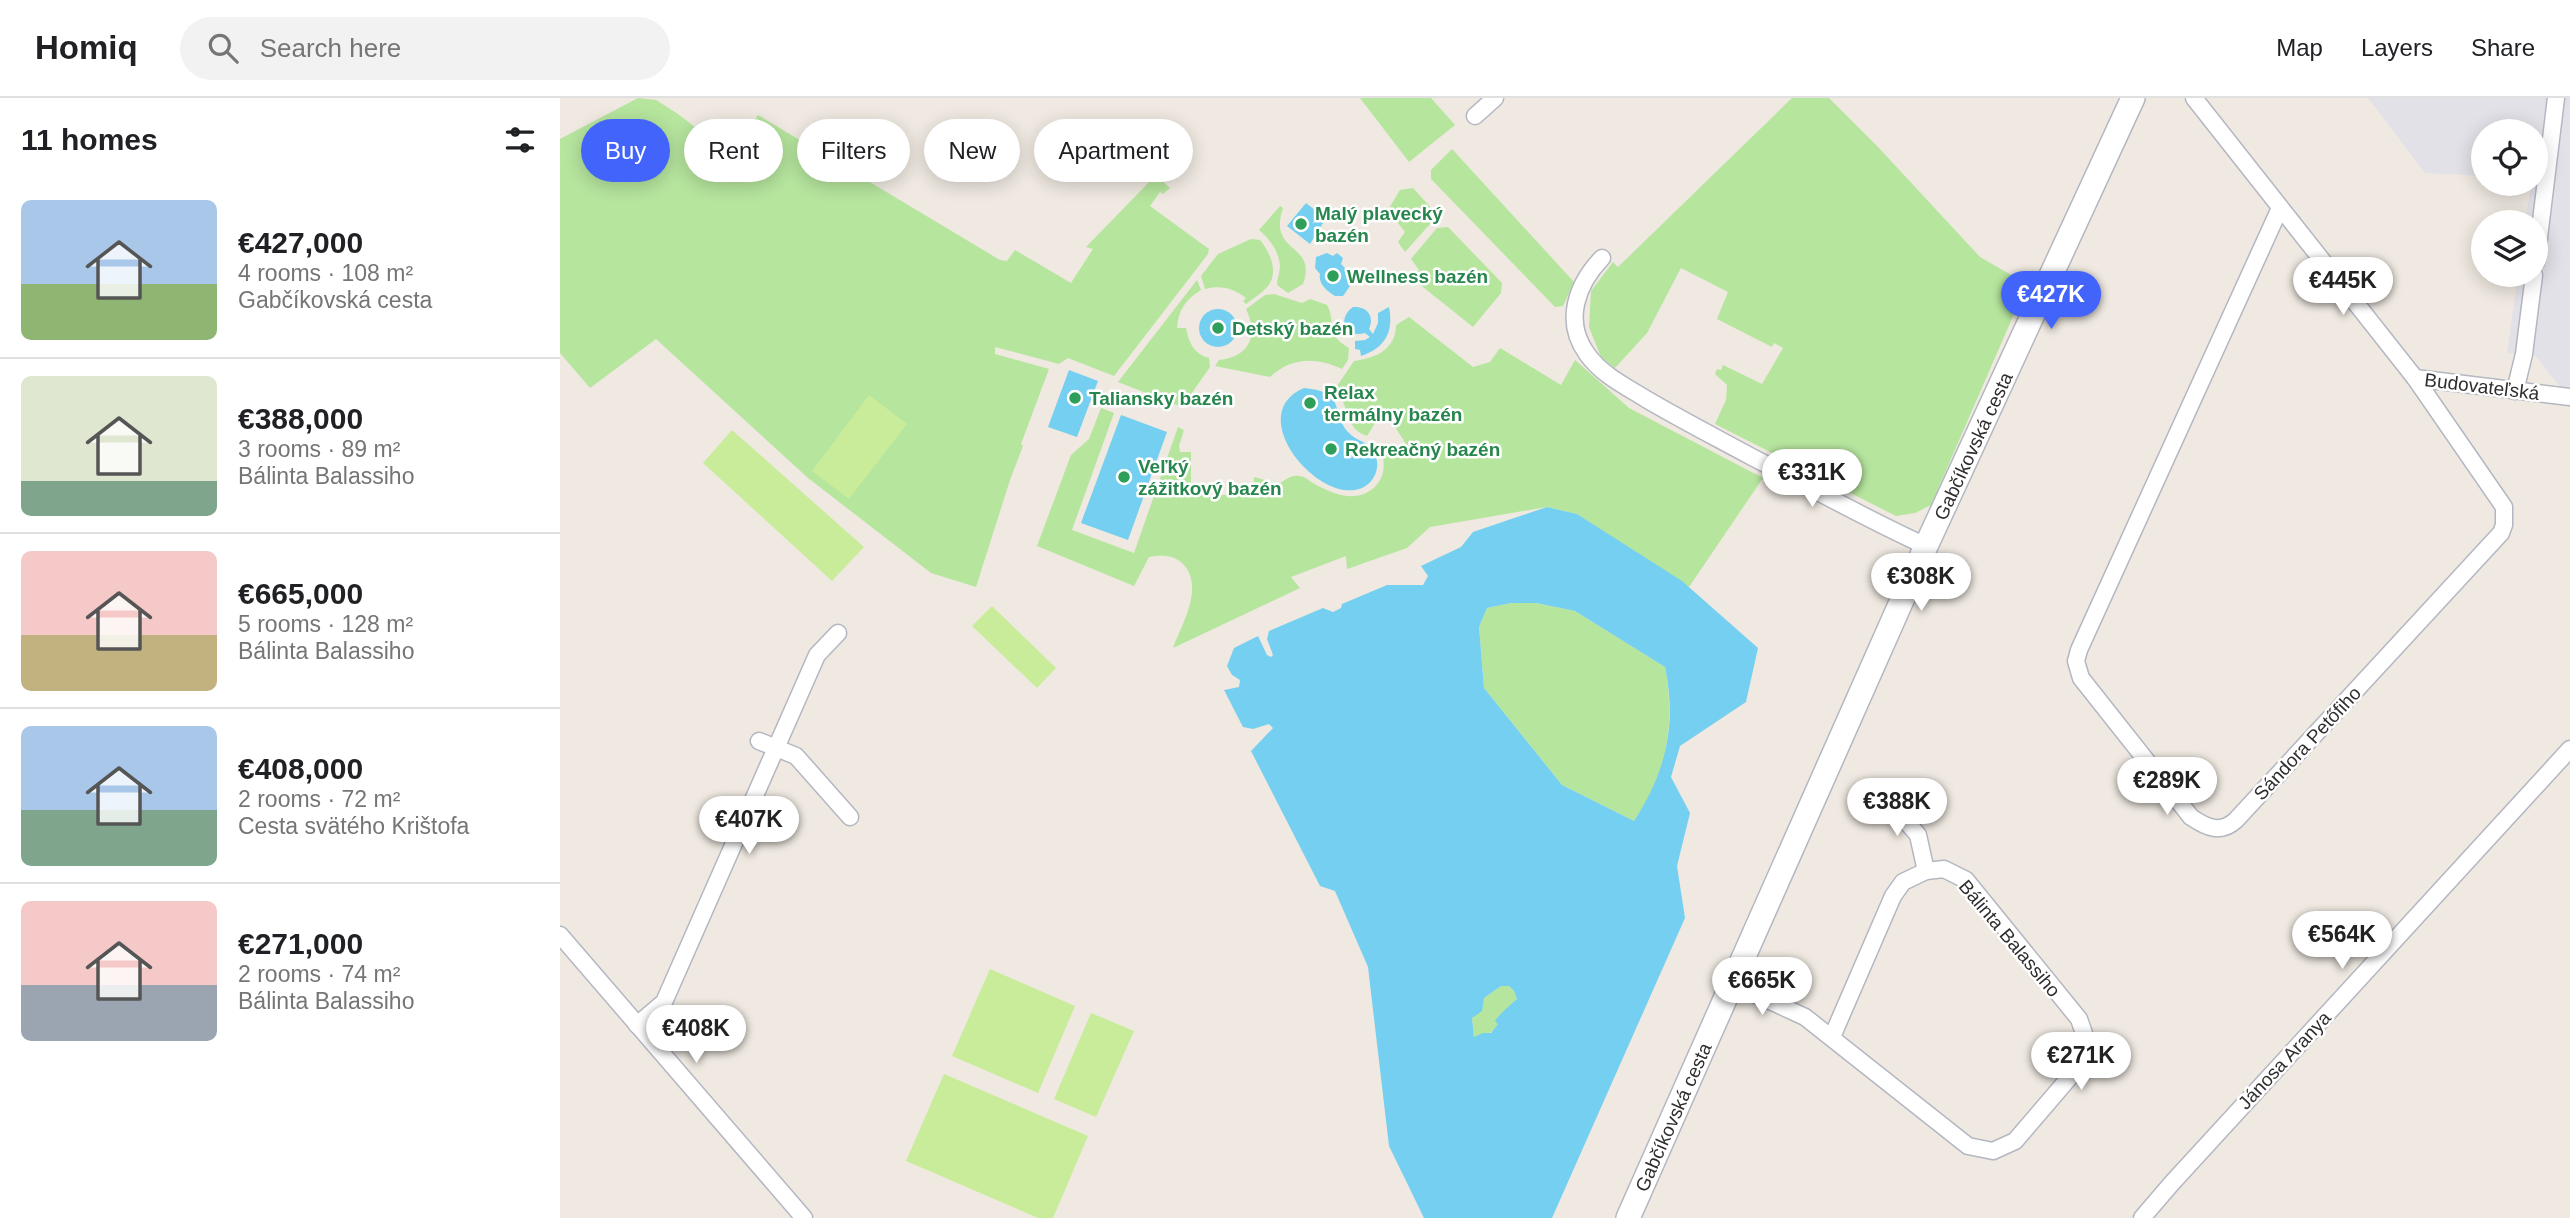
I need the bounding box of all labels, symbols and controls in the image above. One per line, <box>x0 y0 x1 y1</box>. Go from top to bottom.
search box <box>180 17 670 80</box>
text: Homiq <box>35 29 138 66</box>
icon: search <box>204 29 242 67</box>
text: Search here <box>260 33 401 63</box>
text: Map <box>2276 34 2323 61</box>
text: Layers <box>2361 34 2433 61</box>
text: Share <box>2471 34 2535 61</box>
chip: Buy <box>581 119 670 182</box>
chip: Rent <box>684 119 783 182</box>
chip: Filters <box>797 119 910 182</box>
chip: New <box>924 119 1020 182</box>
chip: Apartment <box>1034 119 1193 182</box>
map controls <box>2471 119 2548 287</box>
button: locate <box>2471 119 2548 196</box>
icon: filters <box>501 121 539 159</box>
text: 11 homes <box>21 123 158 156</box>
place label: Malý plavecký bazén <box>1315 203 1443 246</box>
button: layers <box>2471 210 2548 287</box>
marker: Malý plavecký bazén <box>1293 216 1309 232</box>
text: €427,000 <box>238 226 363 259</box>
icon: home <box>77 228 161 312</box>
pin: €445K <box>2294 258 2392 317</box>
text: 4 rooms · 108 m² <box>238 260 413 286</box>
place label: Wellness bazén <box>1347 266 1488 287</box>
text: €445K <box>2309 267 2377 293</box>
marker: Wellness bazén <box>1325 268 1341 284</box>
pin: €427K <box>2002 272 2100 331</box>
text: €427K <box>2017 281 2085 307</box>
text: Gabčíkovská cesta <box>238 287 432 313</box>
place label: Detský bazén <box>1232 318 1353 339</box>
marker: Detský bazén <box>1210 320 1226 336</box>
street label: Gabčíkovská cesta <box>1930 369 2017 523</box>
street label: Budovateľská <box>2423 369 2541 404</box>
place label: Relax termálny bazén <box>1324 382 1462 425</box>
place label: Taliansky bazén <box>1089 388 1233 409</box>
marker: Taliansky bazén <box>1067 390 1083 406</box>
marker: Relax termálny bazén <box>1302 395 1318 411</box>
text: €388,000 <box>238 402 363 435</box>
icon: home <box>77 404 161 488</box>
text: 3 rooms · 89 m² <box>238 436 400 462</box>
place label: Rekreačný bazén <box>1345 439 1500 460</box>
marker: Rekreačný bazén <box>1323 441 1339 457</box>
pin: €331K <box>1763 450 1861 509</box>
place label: Veľký zážitkový bazén <box>1138 456 1282 499</box>
text: €331K <box>1778 459 1846 485</box>
text: Bálinta Balassiho <box>238 463 414 489</box>
marker: Veľký zážitkový bazén <box>1116 469 1132 485</box>
pin: €308K <box>1872 554 1970 613</box>
text: €308K <box>1887 563 1955 589</box>
text: €665,000 <box>238 577 363 610</box>
icon: home <box>77 579 161 663</box>
text: 5 rooms · 128 m² <box>238 611 413 637</box>
text: Bálinta Balassiho <box>238 638 414 664</box>
street label: Sándora Petőfiho <box>2250 682 2365 804</box>
text: €408,000 <box>238 752 363 785</box>
icon: home <box>77 754 161 838</box>
pin: €289K <box>2118 758 2216 817</box>
text: €289K <box>2133 767 2201 793</box>
pin: €388K <box>1848 778 1946 838</box>
text: 2 rooms · 72 m² <box>238 786 400 812</box>
text: €388K <box>1863 788 1931 814</box>
pin: €407K <box>700 796 798 856</box>
text: €407K <box>715 806 783 832</box>
text: Cesta svätého Krištofa <box>238 813 469 839</box>
street label: Bálinta Balassiho <box>1955 876 2065 1001</box>
pin: €564K <box>2293 912 2391 971</box>
text: €564K <box>2308 921 2376 947</box>
text: €271,000 <box>238 927 363 960</box>
icon: home <box>77 929 161 1013</box>
pin: €665K <box>1713 958 1811 1017</box>
text: 2 rooms · 74 m² <box>238 961 400 987</box>
text: €665K <box>1728 967 1796 993</box>
text: Bálinta Balassiho <box>238 988 414 1014</box>
pin: €408K <box>647 1006 745 1065</box>
street label: Jánosa Aranya <box>2234 1007 2335 1113</box>
text: €408K <box>662 1015 730 1041</box>
pin: €271K <box>2032 1032 2130 1092</box>
street label: Gabčíkovská cesta <box>1631 1039 1716 1195</box>
text: €271K <box>2047 1042 2115 1068</box>

